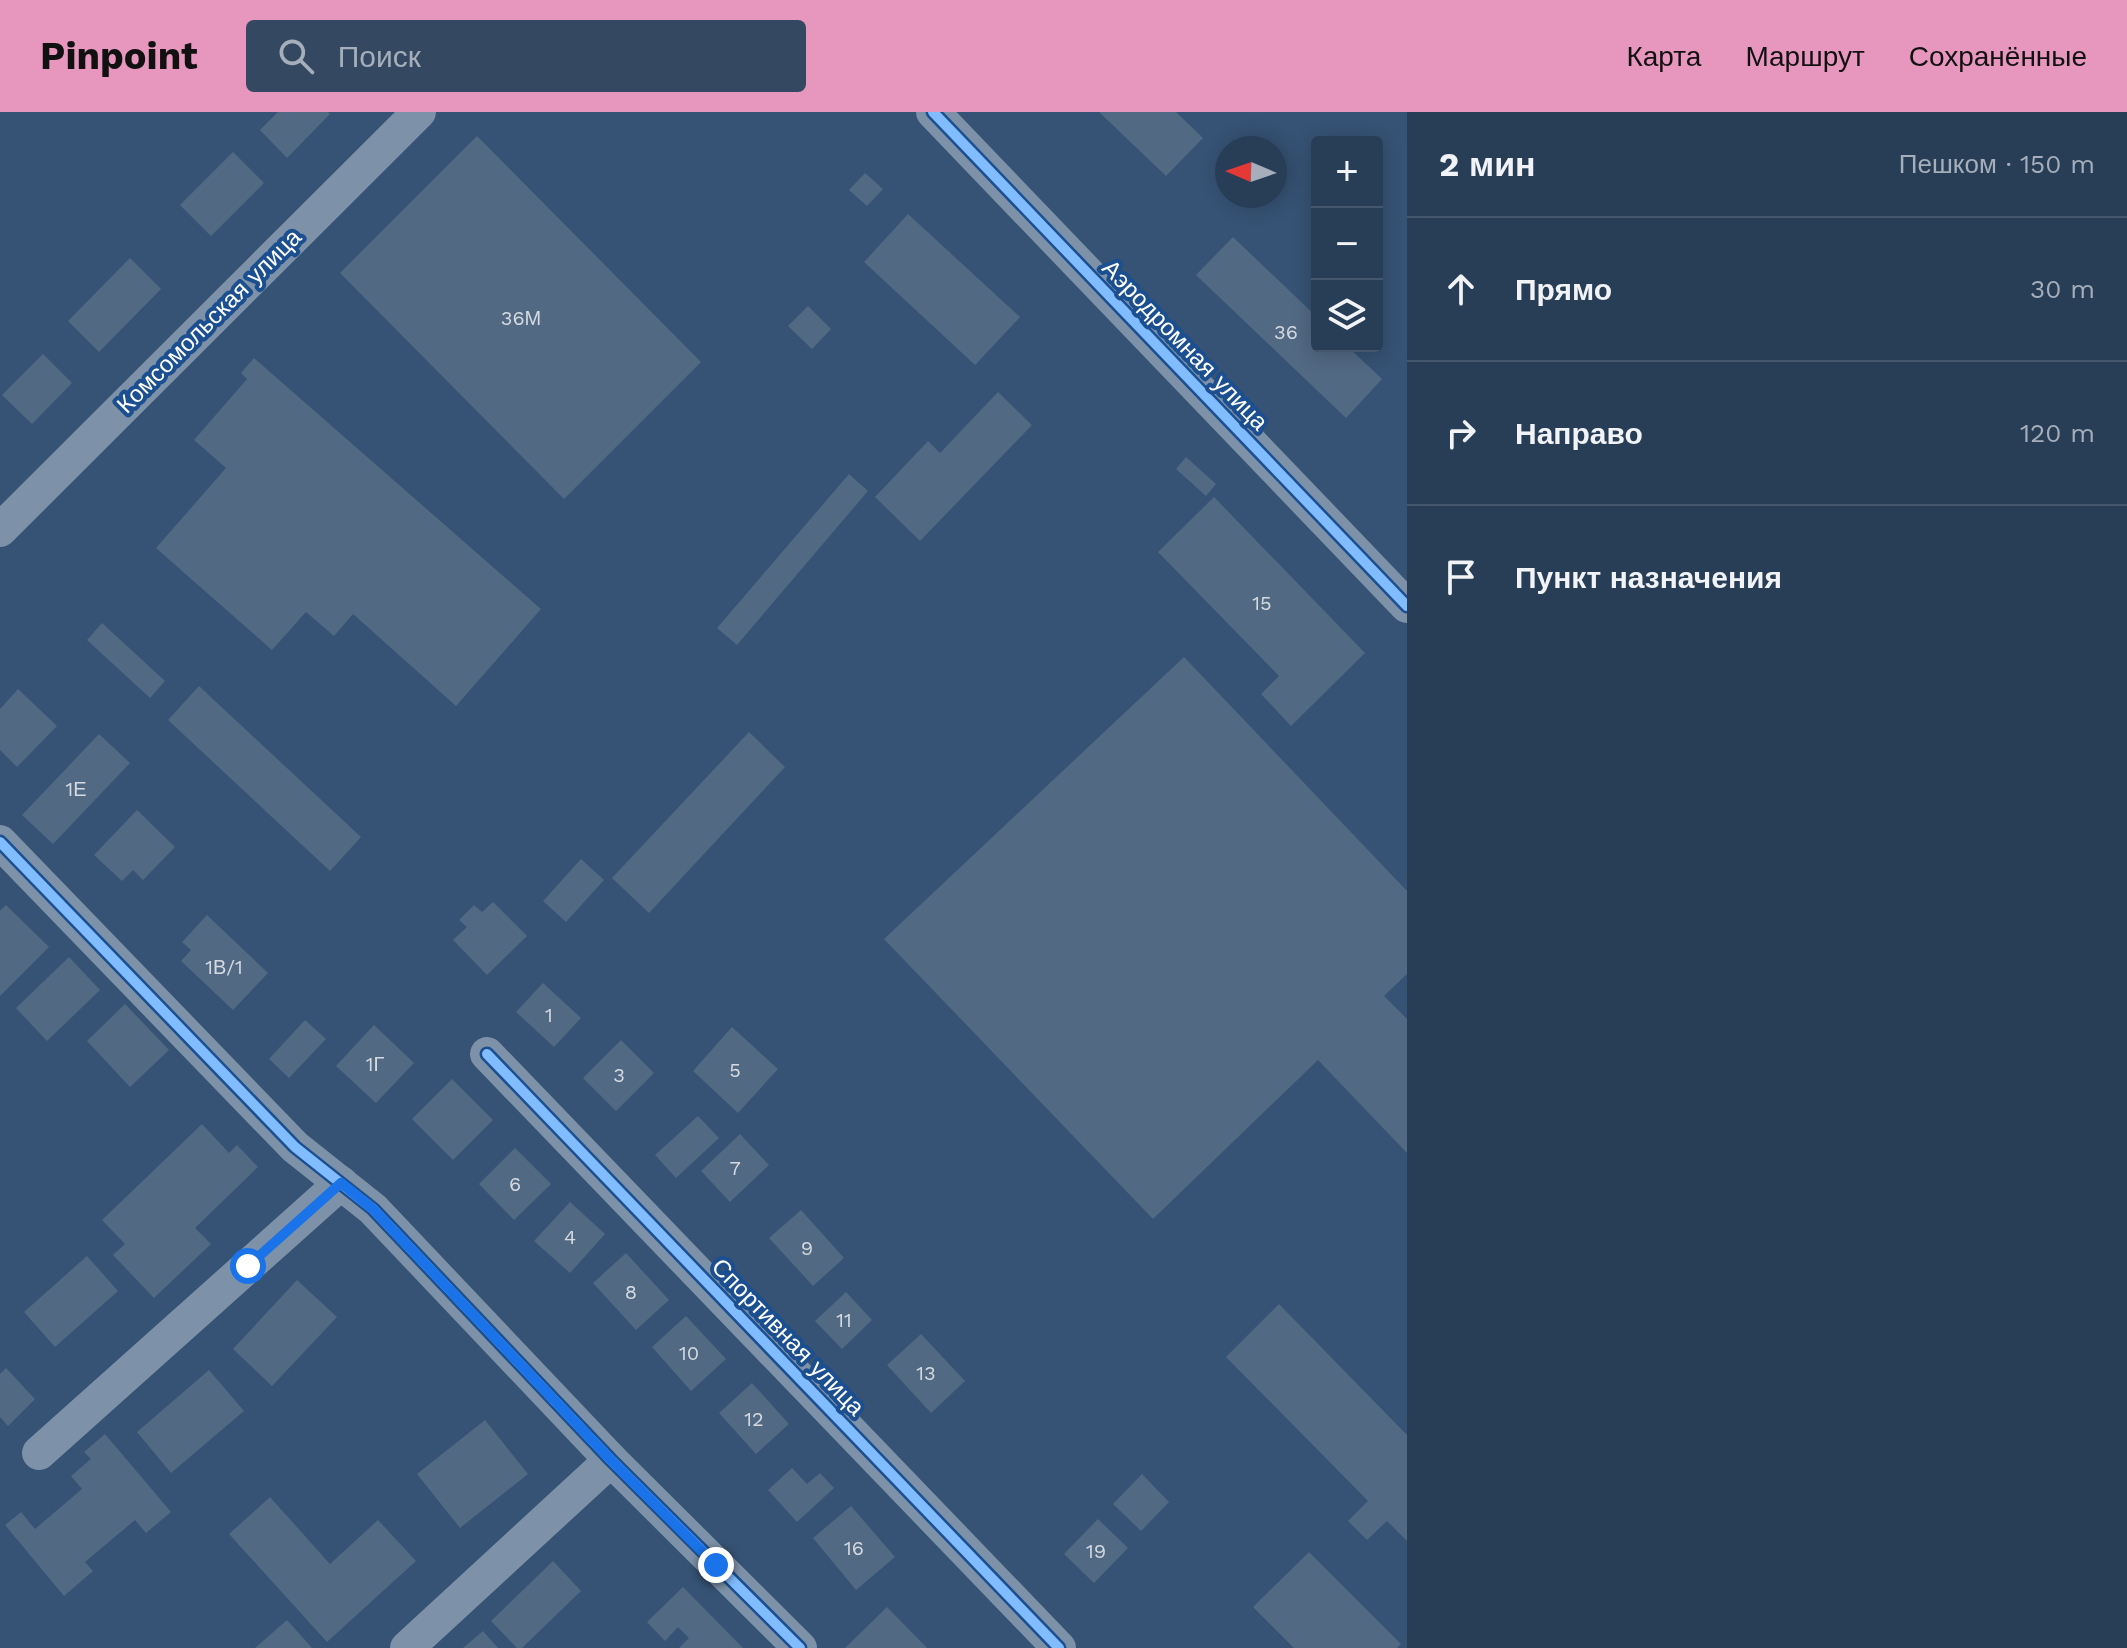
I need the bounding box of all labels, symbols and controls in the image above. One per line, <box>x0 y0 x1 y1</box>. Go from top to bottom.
search box <box>246 20 806 92</box>
text: Pinpoint <box>40 34 198 78</box>
icon: search <box>274 34 318 78</box>
text: Поиск <box>338 39 421 74</box>
text: Карта <box>1626 40 1701 73</box>
text: Маршрут <box>1745 40 1865 73</box>
text: Сохранённые <box>1909 40 2087 73</box>
north arrow <box>1215 136 1287 208</box>
map controls <box>1311 136 1383 352</box>
button: + <box>1311 136 1383 208</box>
text: 2 мин <box>1439 144 1536 184</box>
text: Пешком · 150 m <box>1899 149 2095 179</box>
button: − <box>1311 208 1383 280</box>
street label: Комсомольская улица <box>111 223 307 419</box>
street label: Аэродромная улица <box>1096 254 1274 436</box>
icon: ahead <box>1439 267 1483 311</box>
text: Прямо <box>1515 272 1612 307</box>
text: 30 m <box>2030 274 2095 304</box>
button: layers <box>1311 280 1383 352</box>
house number: 36М <box>501 306 541 330</box>
house number: 36 <box>1274 320 1298 344</box>
icon: right <box>1439 411 1483 455</box>
text: Направо <box>1515 416 1643 451</box>
text: 120 m <box>2020 418 2095 448</box>
icon: arrive <box>1439 555 1483 599</box>
text: Пункт назначения <box>1515 560 1782 595</box>
house number: 15 <box>1252 591 1272 615</box>
house number: 1Е <box>65 777 87 801</box>
house number: 1В/1 <box>205 955 243 979</box>
house number: 1 <box>545 1003 553 1027</box>
house number: 1Г <box>366 1052 384 1076</box>
house number: 5 <box>729 1058 741 1082</box>
house number: 3 <box>613 1063 625 1087</box>
house number: 7 <box>729 1156 741 1180</box>
house number: 6 <box>509 1172 521 1196</box>
house number: 4 <box>564 1225 576 1249</box>
house number: 9 <box>801 1236 813 1260</box>
route start <box>230 1248 266 1284</box>
street label: Спортивная улица <box>706 1253 871 1422</box>
house number: 8 <box>625 1280 637 1304</box>
house number: 11 <box>836 1308 852 1332</box>
house number: 10 <box>679 1341 699 1365</box>
house number: 13 <box>916 1361 936 1385</box>
house number: 12 <box>744 1407 764 1431</box>
house number: 16 <box>844 1536 864 1560</box>
house number: 19 <box>1086 1539 1106 1563</box>
route end <box>698 1547 734 1583</box>

